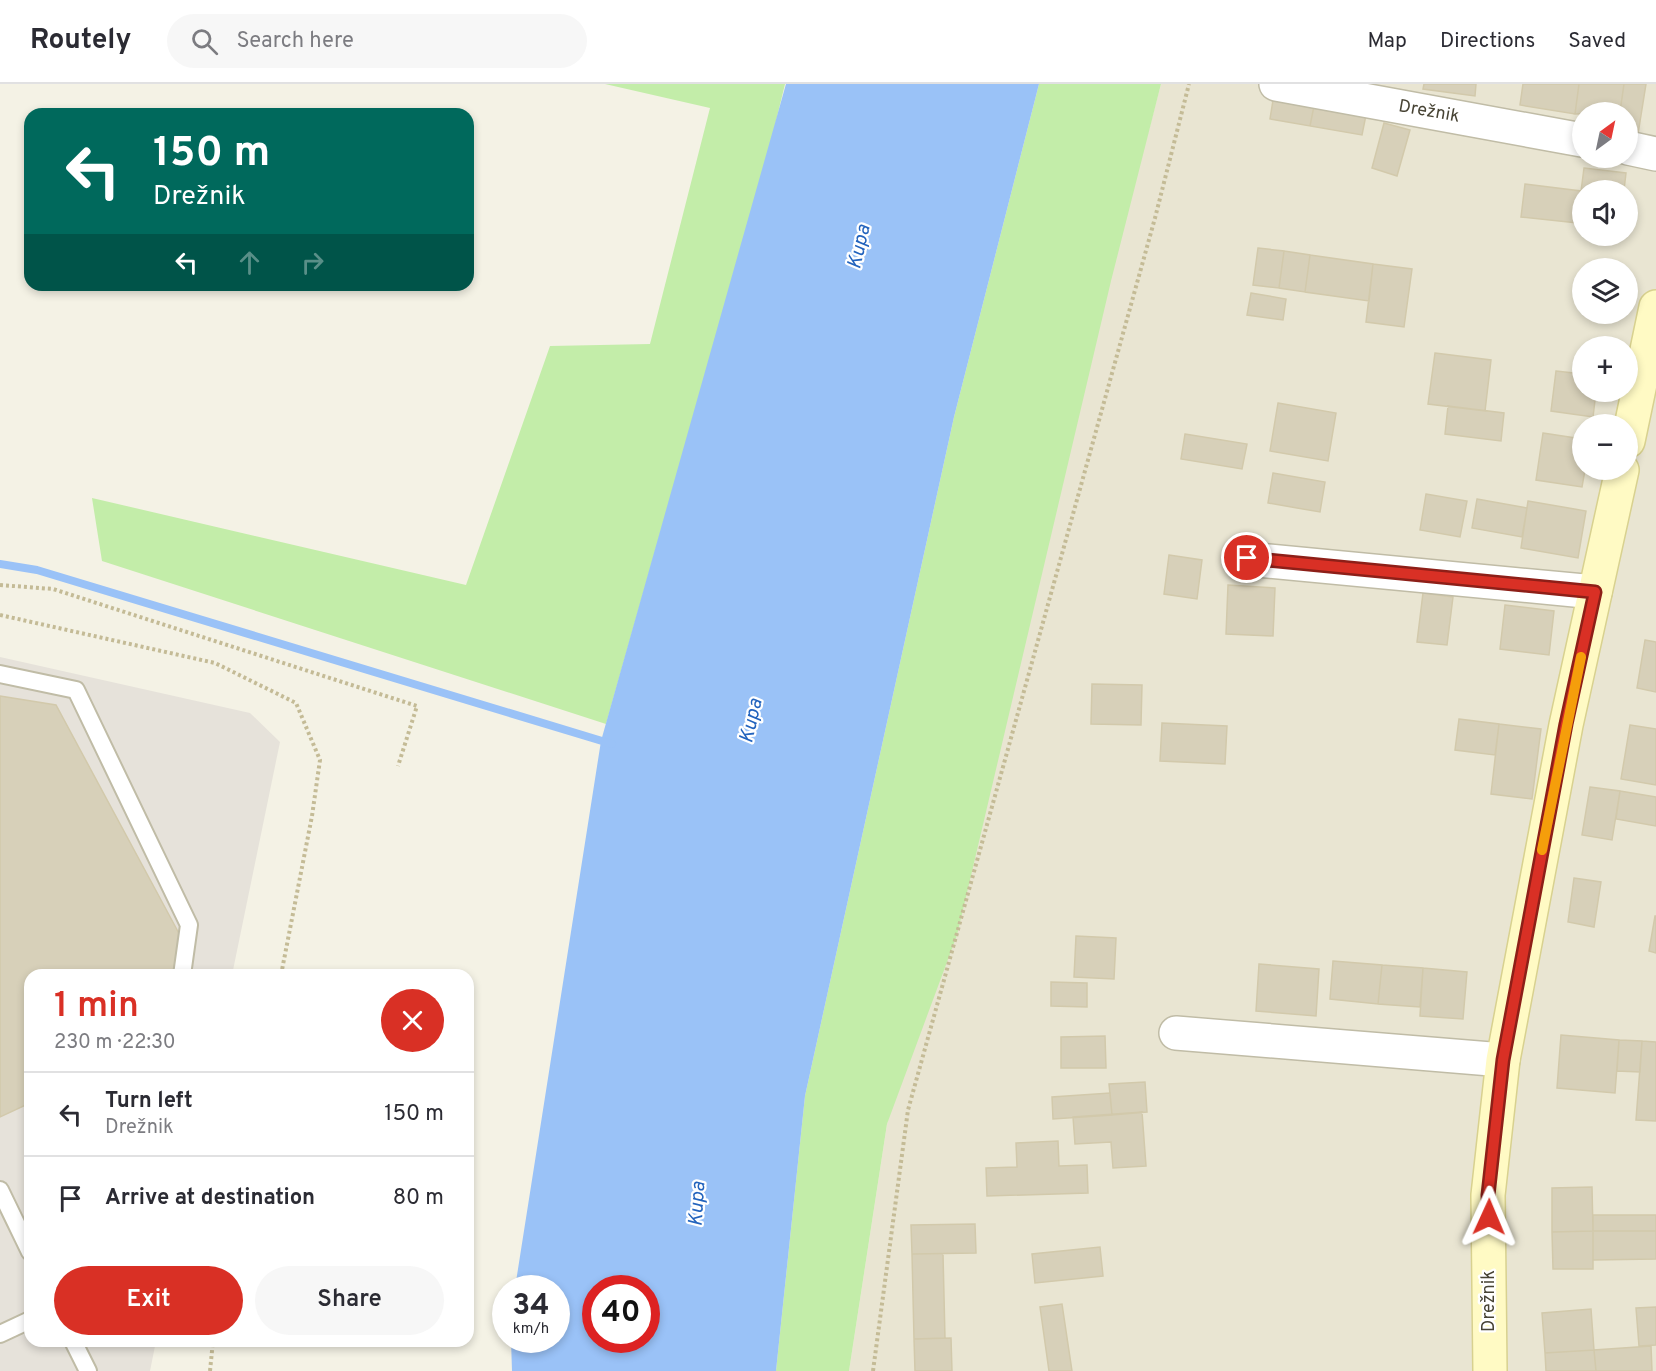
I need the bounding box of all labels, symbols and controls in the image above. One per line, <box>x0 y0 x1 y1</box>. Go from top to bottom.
search box <box>167 14 587 68</box>
text: Routely <box>30 23 131 59</box>
icon: search <box>188 25 221 58</box>
text: Search here <box>236 28 354 55</box>
text: Map <box>1367 28 1407 55</box>
text: Directions <box>1440 28 1535 55</box>
text: Saved <box>1568 28 1626 55</box>
street label: Drežnik <box>1397 95 1461 129</box>
north arrow <box>1572 102 1638 168</box>
map controls <box>1572 102 1638 480</box>
text: 150 m <box>153 128 270 181</box>
icon: left <box>54 132 132 210</box>
text: Drežnik <box>153 180 246 214</box>
button: sound <box>1572 180 1638 246</box>
water label: Kupa <box>842 222 878 272</box>
icon: left <box>170 246 203 279</box>
icon: ahead <box>233 246 266 279</box>
icon: right <box>296 246 329 279</box>
button: layers <box>1572 258 1638 324</box>
button: + <box>1572 336 1638 402</box>
button: − <box>1572 414 1638 480</box>
pin <box>1221 532 1272 583</box>
icon: arrive <box>1230 541 1263 574</box>
water label: Kupa <box>734 696 770 746</box>
text: 1 min <box>54 984 139 1030</box>
button: close <box>381 989 444 1052</box>
text: 230 m · 22:30 <box>54 1030 176 1056</box>
text: Turn left <box>105 1088 193 1115</box>
icon: left <box>54 1098 87 1131</box>
text: 150 m <box>384 1101 444 1128</box>
text: Drežnik <box>105 1115 174 1141</box>
water label: Kupa <box>683 1180 713 1227</box>
icon: arrive <box>54 1182 87 1215</box>
text: Arrive at destination <box>105 1185 315 1212</box>
text: 80 m <box>393 1185 444 1212</box>
position arrow <box>1457 1185 1521 1249</box>
button: Exit <box>54 1266 243 1335</box>
button: Share <box>255 1266 444 1335</box>
street label: Drežnik <box>1478 1270 1501 1332</box>
speed limit sign: 40 <box>582 1275 660 1353</box>
text: 34 <box>512 1288 550 1325</box>
text: km/h <box>513 1320 549 1339</box>

